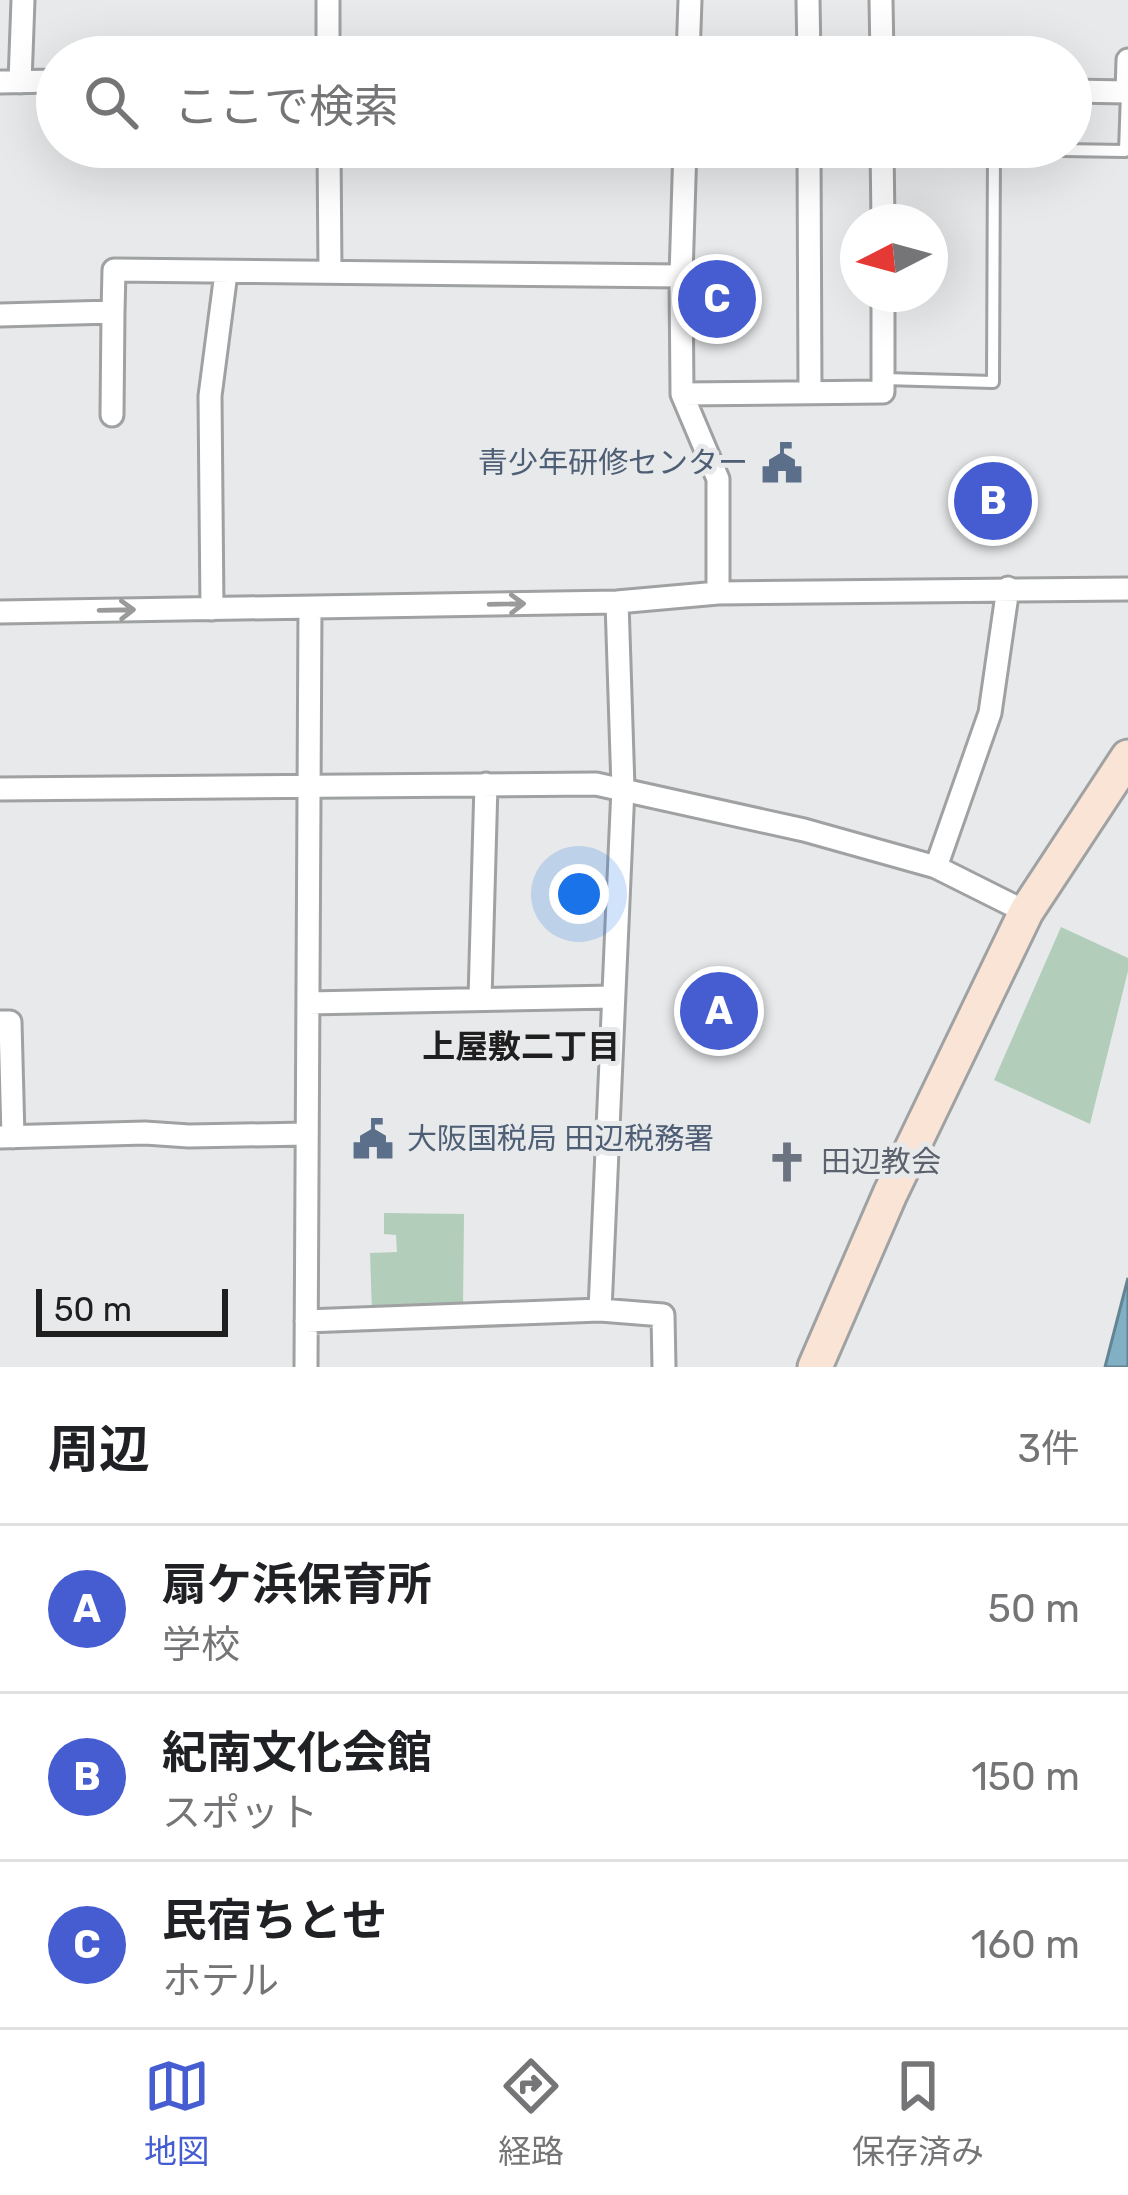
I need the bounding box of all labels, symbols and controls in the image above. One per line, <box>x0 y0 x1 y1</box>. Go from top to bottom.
search box <box>36 36 1092 168</box>
icon: search <box>78 69 144 135</box>
text: ここで検索 <box>174 80 399 133</box>
north arrow <box>840 204 948 312</box>
pin: C <box>678 254 756 344</box>
public building icon: 青少年研修センター <box>759 440 805 486</box>
place label: 青少年研修センター <box>478 445 748 481</box>
pin: B <box>954 456 1032 546</box>
one-way arrow <box>487 593 526 616</box>
one-way arrow <box>97 599 136 621</box>
your location <box>549 864 609 924</box>
pin: A <box>680 966 758 1056</box>
district label: 上屋敷二丁目 <box>422 1027 620 1066</box>
public building icon: 大阪国税局 田辺税務署 <box>350 1116 396 1162</box>
place label: 大阪国税局 田辺税務署 <box>407 1121 714 1157</box>
church icon: 田辺教会 <box>764 1139 810 1185</box>
place label: 田辺教会 <box>821 1144 941 1180</box>
scale bar <box>36 1283 228 1336</box>
text: 50 m <box>54 1290 132 1329</box>
text: 周辺 <box>48 1419 150 1480</box>
text: 3件 <box>1018 1426 1080 1472</box>
text: 扇ケ浜保育所 <box>162 1558 432 1611</box>
text: A <box>73 1586 101 1632</box>
text: 50 m <box>988 1586 1080 1632</box>
text: 学校 <box>162 1622 240 1668</box>
text: 紀南文化会館 <box>162 1726 432 1779</box>
text: B <box>73 1754 101 1800</box>
text: 150 m <box>971 1754 1080 1800</box>
text: スポット <box>162 1790 318 1836</box>
text: 民宿ちとせ <box>162 1894 387 1947</box>
text: C <box>73 1922 101 1968</box>
text: 160 m <box>971 1922 1080 1968</box>
text: ホテル <box>162 1958 279 2004</box>
tab: 地図 <box>144 2053 210 2173</box>
tab: 経路 <box>498 2053 564 2173</box>
tab: 保存済み <box>852 2053 984 2173</box>

